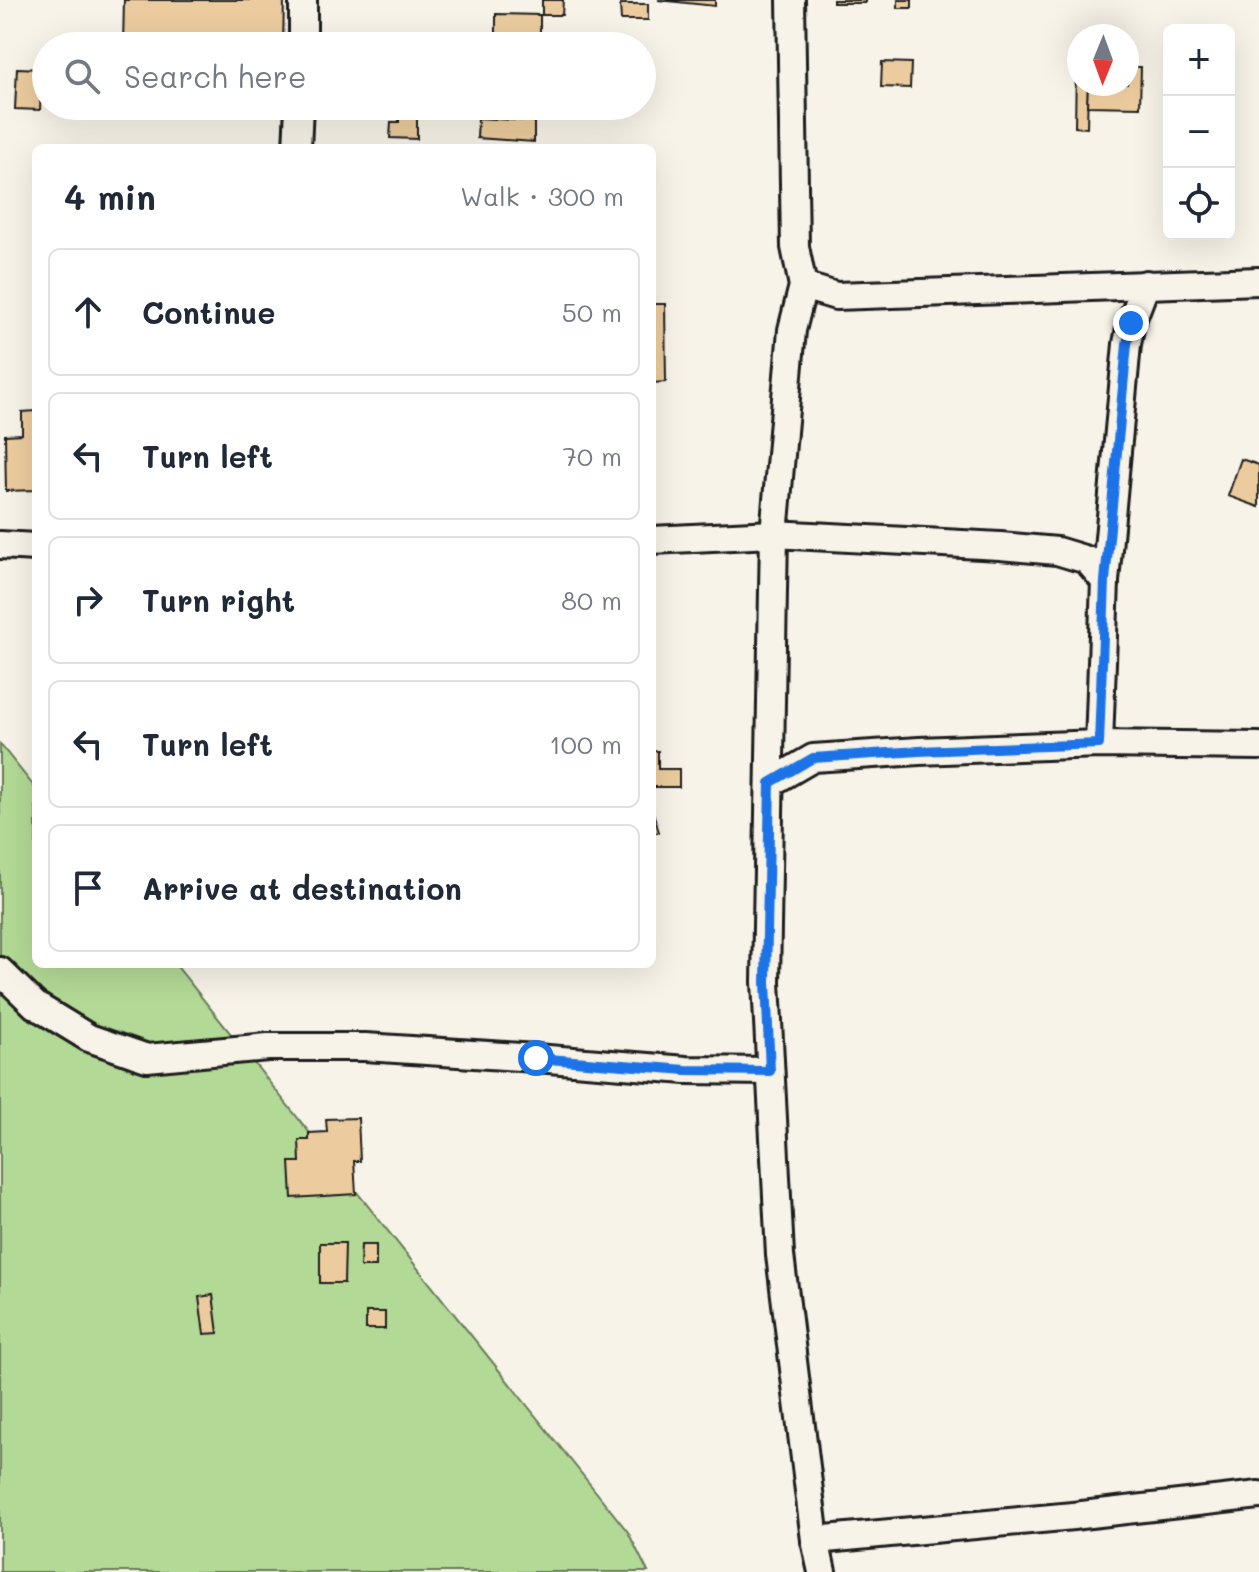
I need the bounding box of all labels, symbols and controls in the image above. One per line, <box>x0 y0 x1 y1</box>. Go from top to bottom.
north arrow <box>1067 24 1139 96</box>
map controls <box>1163 24 1235 240</box>
button: + <box>1163 24 1235 96</box>
search box <box>32 32 656 120</box>
icon: search <box>60 54 104 98</box>
text: Search here <box>124 56 307 96</box>
button: − <box>1163 96 1235 168</box>
button: locate <box>1163 168 1235 240</box>
text: 4 min <box>64 174 156 219</box>
text: Walk · 300 m <box>460 179 624 213</box>
icon: ahead <box>66 290 110 334</box>
text: Continue <box>142 292 275 332</box>
text: 50 m <box>562 295 622 329</box>
route end <box>1113 305 1149 341</box>
icon: left <box>66 434 110 478</box>
text: Turn left <box>142 436 273 476</box>
text: 70 m <box>562 439 622 473</box>
icon: right <box>66 578 110 622</box>
text: Turn right <box>142 580 295 620</box>
text: 80 m <box>561 583 622 617</box>
icon: left <box>66 722 110 766</box>
text: Turn left <box>142 724 273 764</box>
text: 100 m <box>549 727 622 761</box>
icon: arrive <box>66 866 110 910</box>
text: Arrive at destination <box>142 868 462 908</box>
route start <box>518 1040 554 1076</box>

